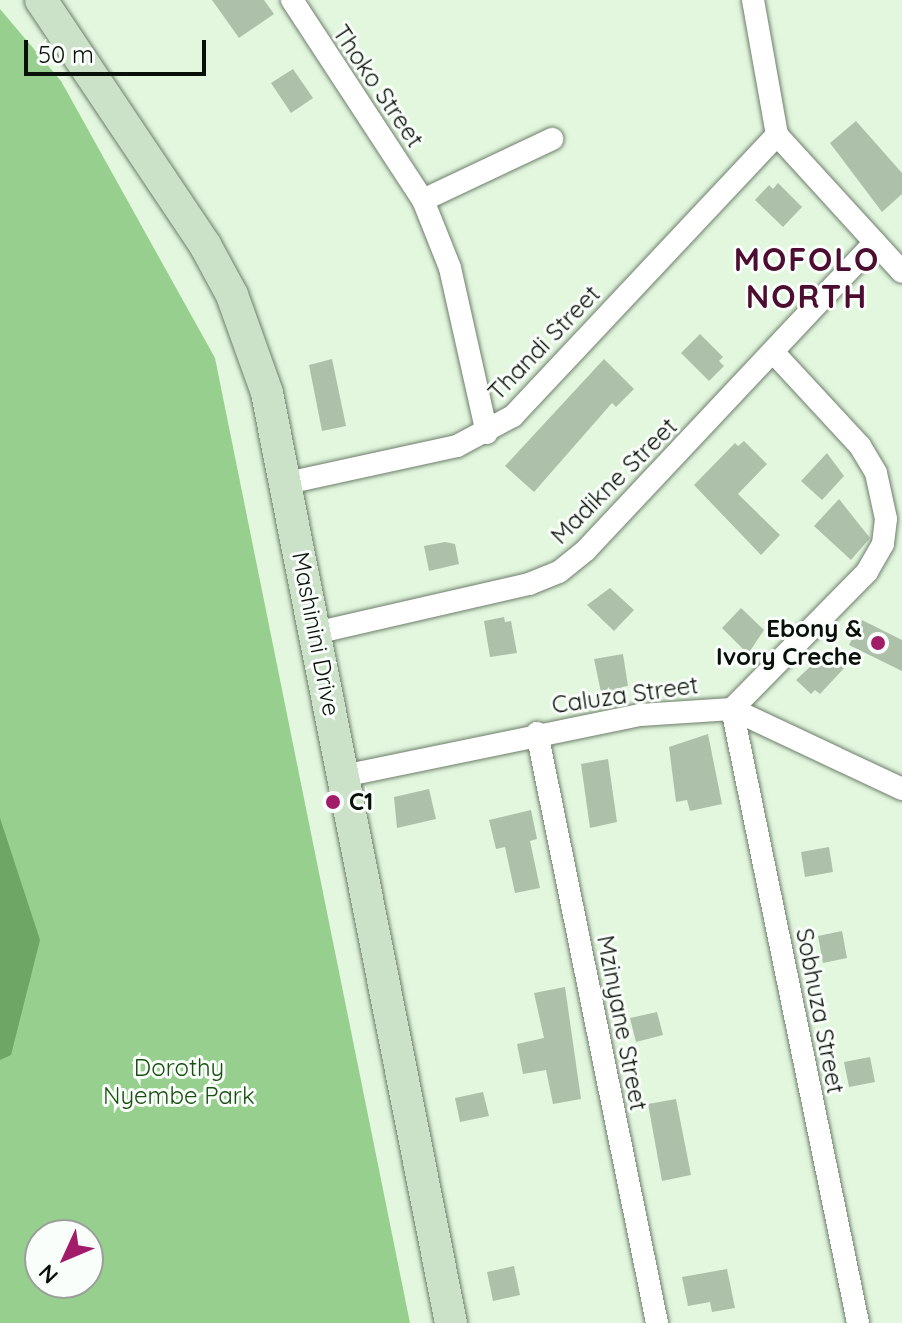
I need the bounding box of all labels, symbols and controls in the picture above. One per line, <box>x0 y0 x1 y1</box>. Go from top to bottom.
street label: Thoko Street <box>326 19 430 153</box>
scale bar <box>28 24 210 74</box>
text: 50 m <box>38 39 94 69</box>
district label: MOFOLO NORTH <box>734 241 880 316</box>
street label: Thandi Street <box>482 280 606 406</box>
street label: Madikne Street <box>545 412 683 550</box>
street label: Mashinini Drive <box>286 549 346 719</box>
place label: Ebony & Ivory Creche <box>716 615 862 671</box>
marker: Ebony & Ivory Creche <box>869 634 887 652</box>
street label: Caluza Street <box>550 670 700 720</box>
place label: C1 <box>349 788 373 816</box>
marker: C1 <box>324 793 342 811</box>
street label: Sobhuza Street <box>790 926 850 1096</box>
street label: Mzinyane Street <box>591 933 653 1113</box>
park label: Dorothy Nyembe Park <box>103 1054 255 1110</box>
north arrow <box>24 1219 104 1299</box>
text: N <box>32 1259 64 1290</box>

